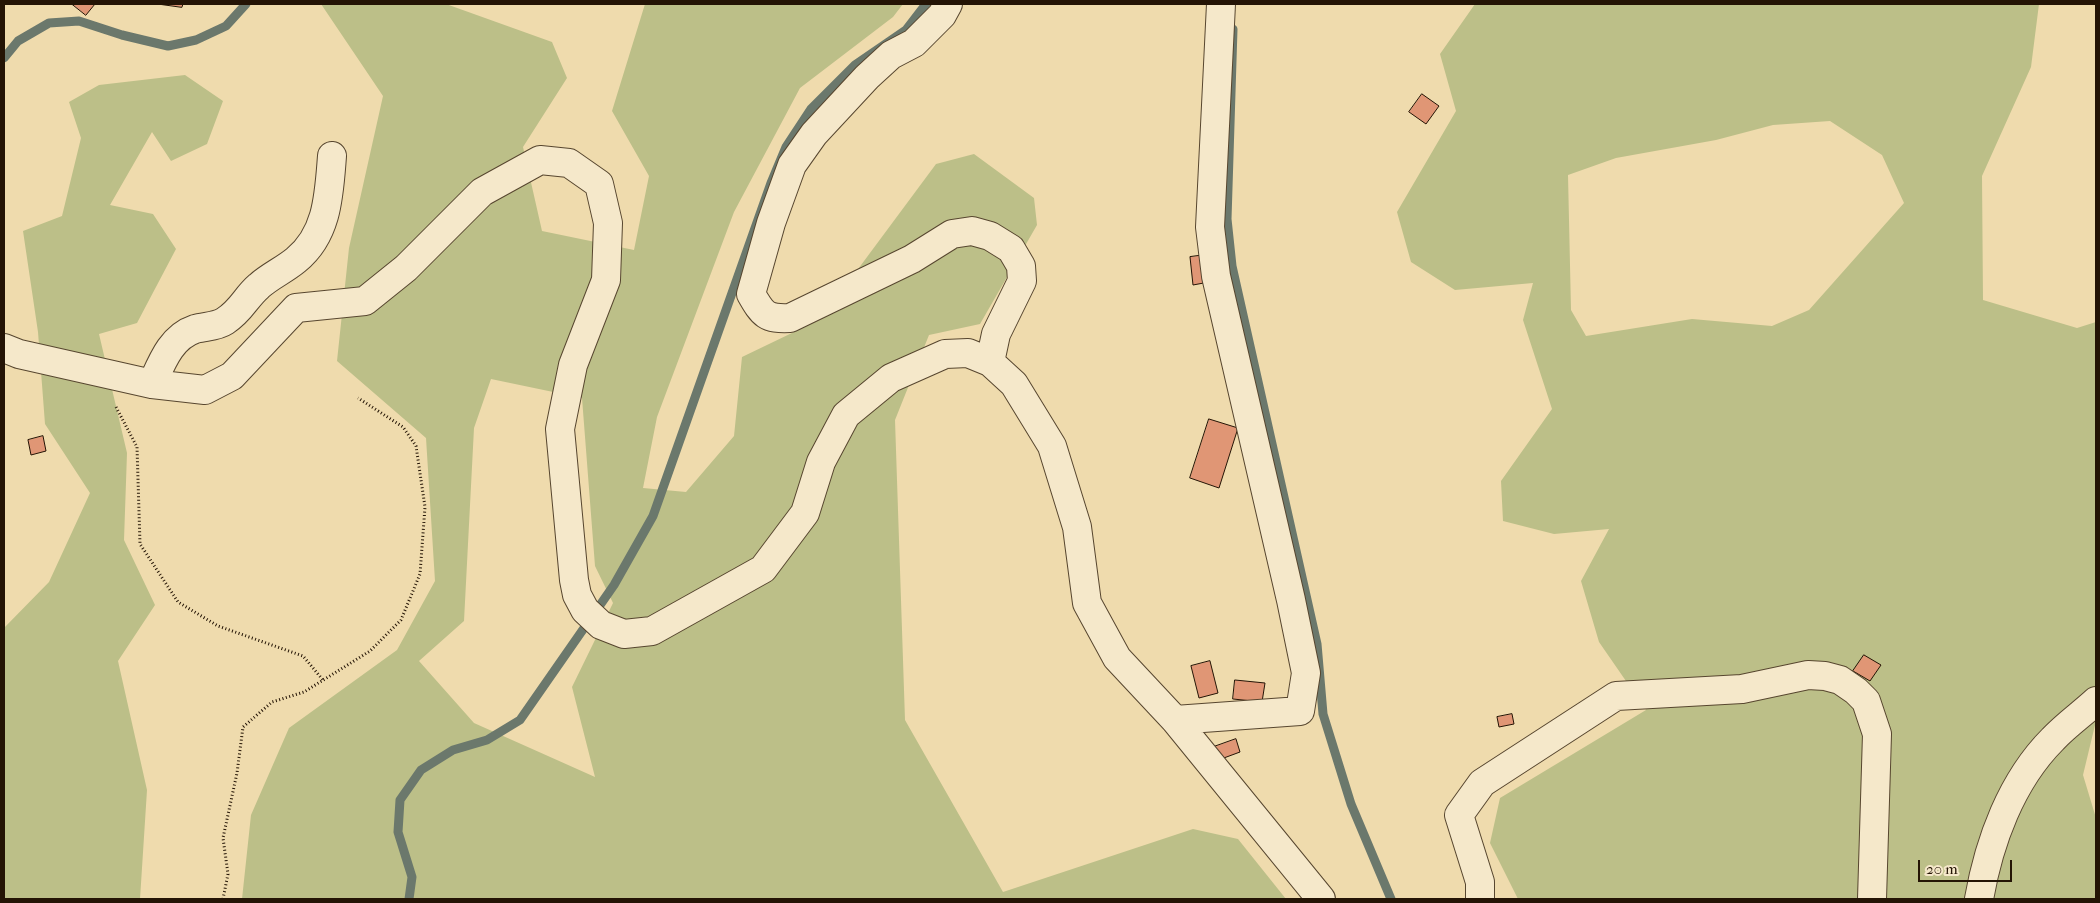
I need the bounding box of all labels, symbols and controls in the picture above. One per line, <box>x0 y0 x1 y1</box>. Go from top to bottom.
scale bar <box>1920 850 2014 882</box>
text: 20 m <box>1926 860 1958 878</box>

